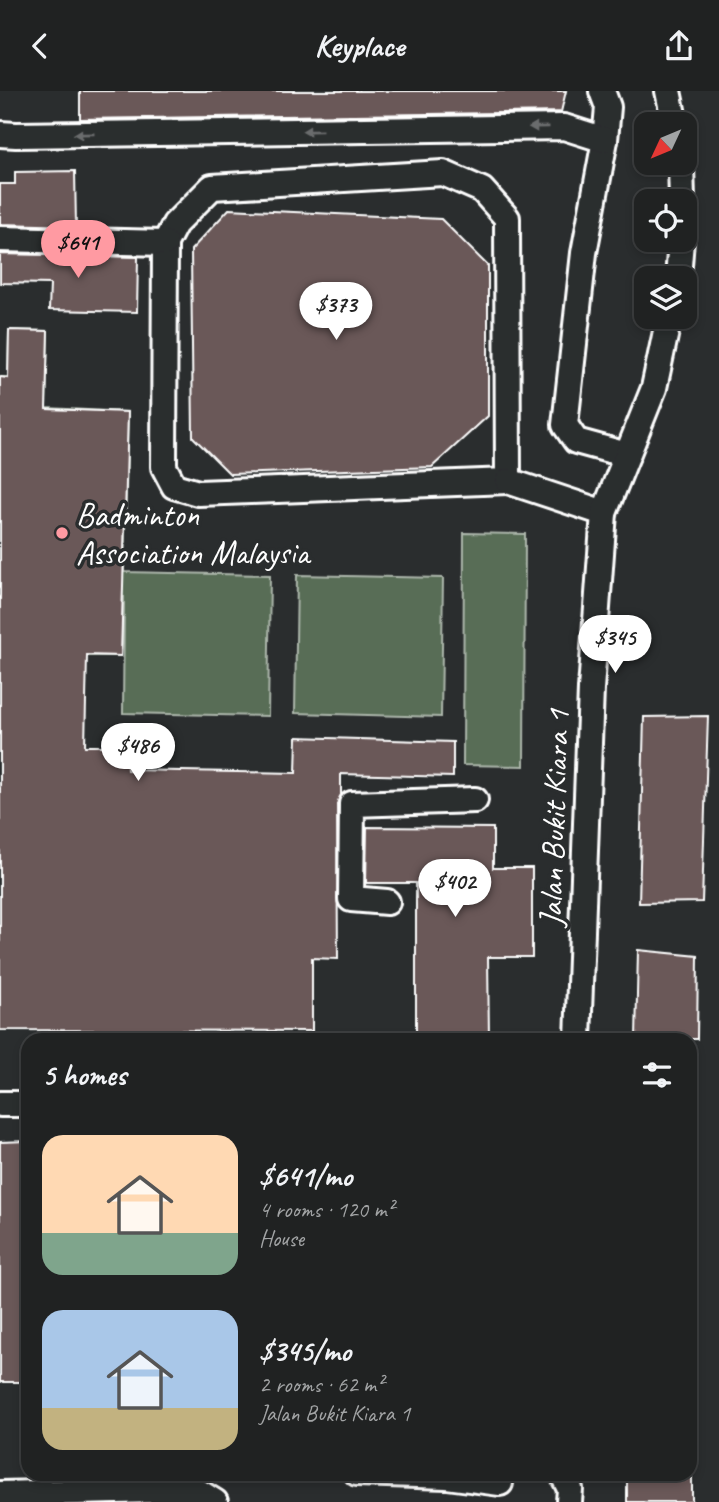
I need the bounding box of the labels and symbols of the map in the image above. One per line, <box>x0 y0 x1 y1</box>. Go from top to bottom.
north arrow <box>634 112 696 175</box>
one-way arrow <box>528 121 550 133</box>
one-way arrow <box>301 125 323 137</box>
one-way arrow <box>73 128 95 140</box>
pin: $641 <box>37 221 119 280</box>
pin: $373 <box>295 282 377 342</box>
place label: Badminton Association Malaysia <box>76 494 311 574</box>
marker: Badminton Association Malaysia <box>54 525 70 541</box>
pin: $345 <box>574 615 656 675</box>
street label: Jalan Bukit Kiara 1 <box>529 707 579 929</box>
pin: $486 <box>97 723 179 783</box>
pin: $402 <box>414 859 496 919</box>

